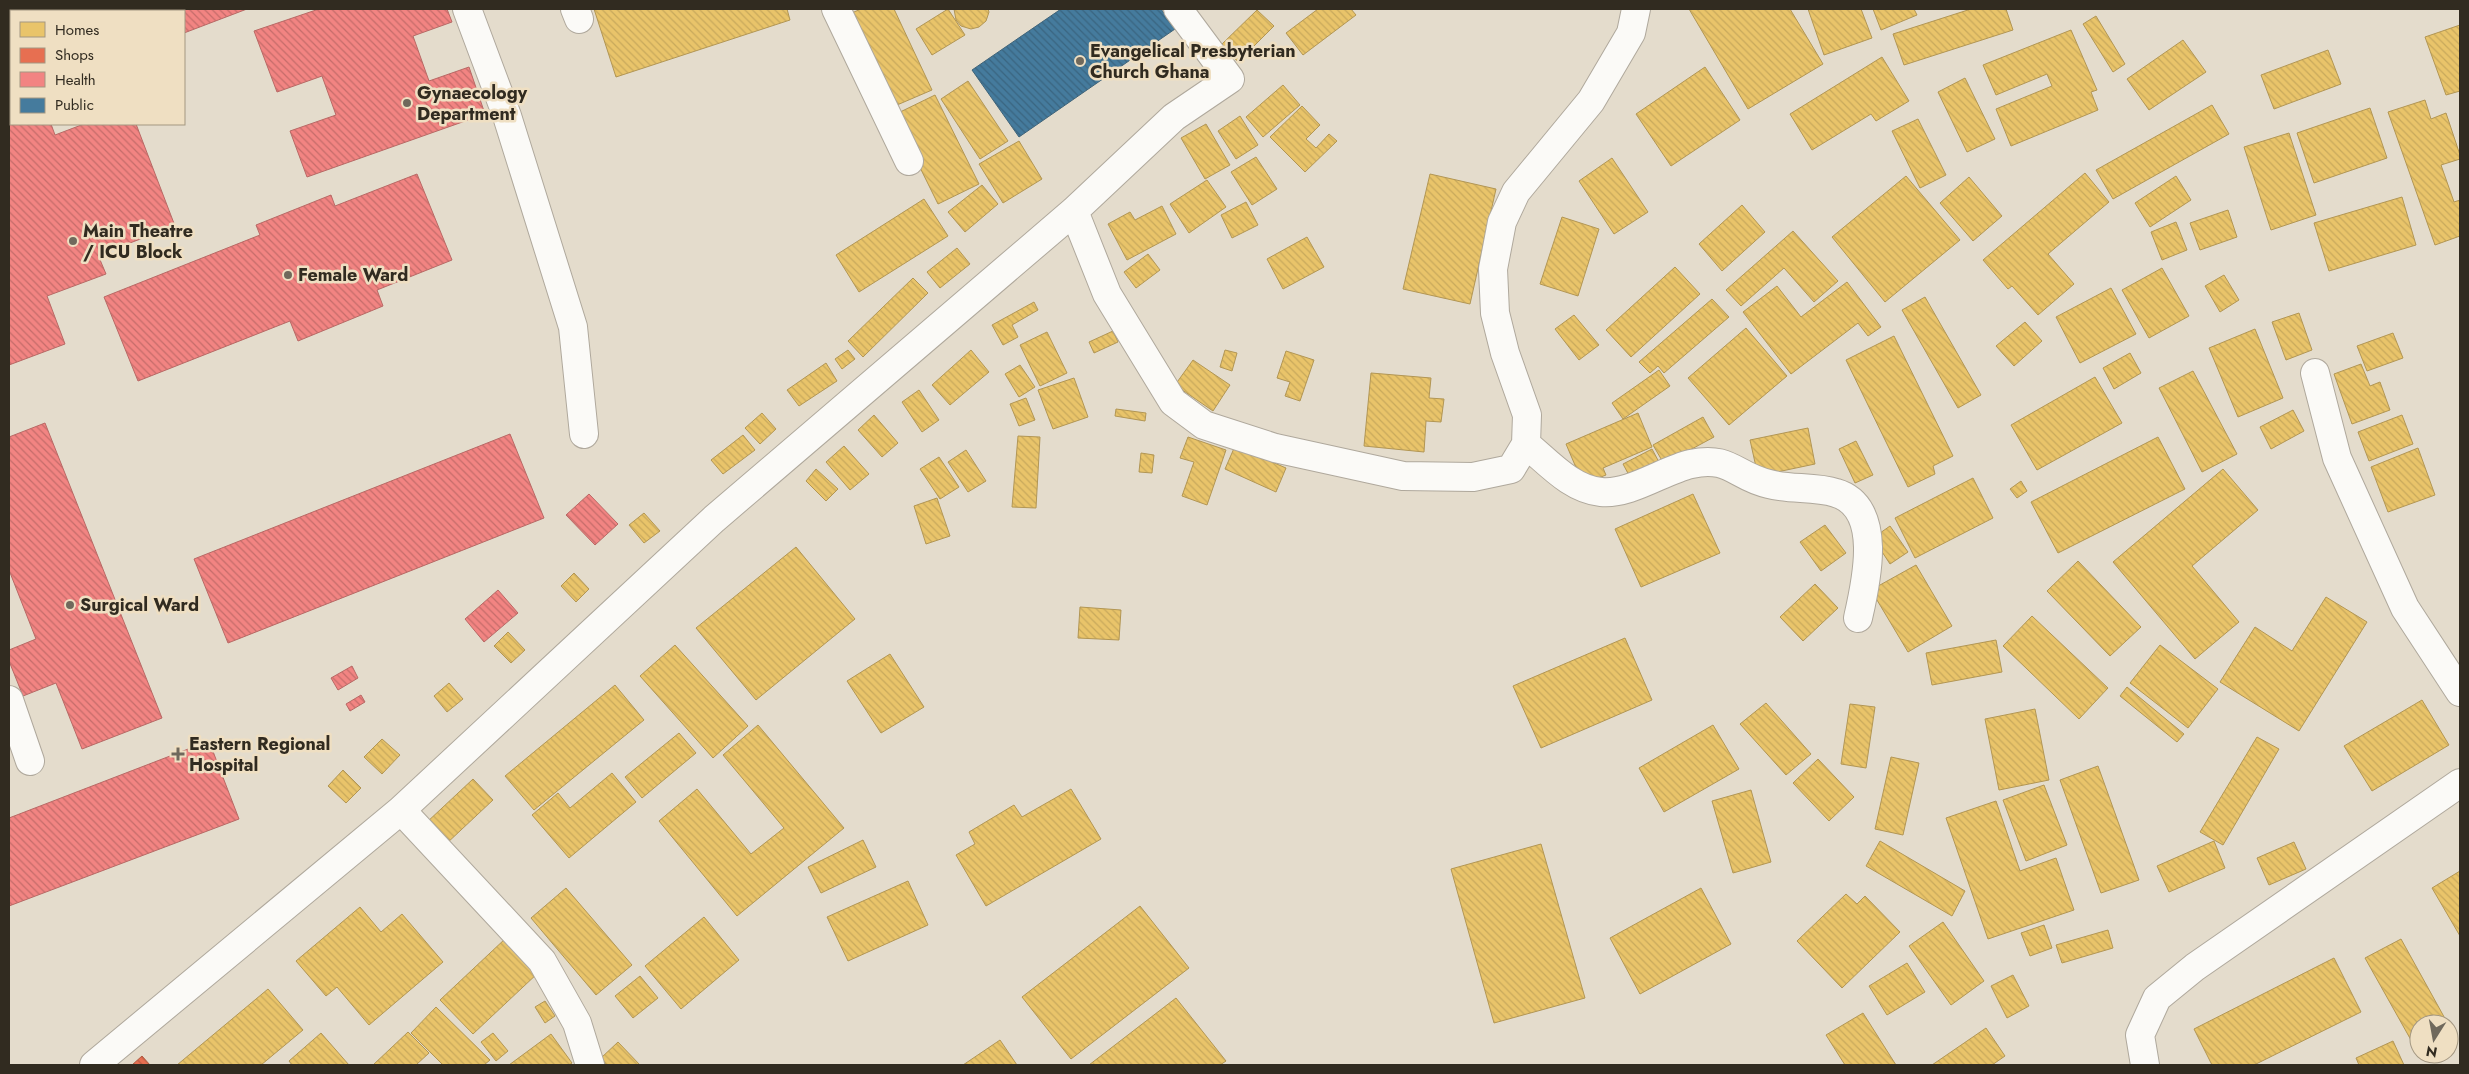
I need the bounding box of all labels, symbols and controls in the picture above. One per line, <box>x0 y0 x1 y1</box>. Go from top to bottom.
legend <box>10 10 185 125</box>
text: Homes <box>55 19 99 41</box>
place label: Evangelical Presbyterian Church Ghana <box>1090 38 1296 85</box>
text: Shops <box>55 44 94 66</box>
marker: Evangelical Presbyterian Church Ghana <box>1074 55 1086 67</box>
text: Health <box>55 69 96 91</box>
place label: Gynaecology Department <box>417 80 528 127</box>
text: Public <box>55 94 94 116</box>
marker: Gynaecology Department <box>401 97 413 109</box>
place label: Main Theatre / ICU Block <box>83 218 193 265</box>
marker: Main Theatre / ICU Block <box>67 235 79 247</box>
place label: Female Ward <box>298 262 408 288</box>
marker: Female Ward <box>282 269 294 281</box>
place label: Surgical Ward <box>80 592 199 618</box>
marker: Surgical Ward <box>64 599 76 611</box>
place label: Eastern Regional Hospital <box>189 731 330 778</box>
marker: Eastern Regional Hospital <box>171 747 185 761</box>
north arrow <box>2409 1014 2459 1064</box>
text: N <box>2424 1041 2439 1063</box>

